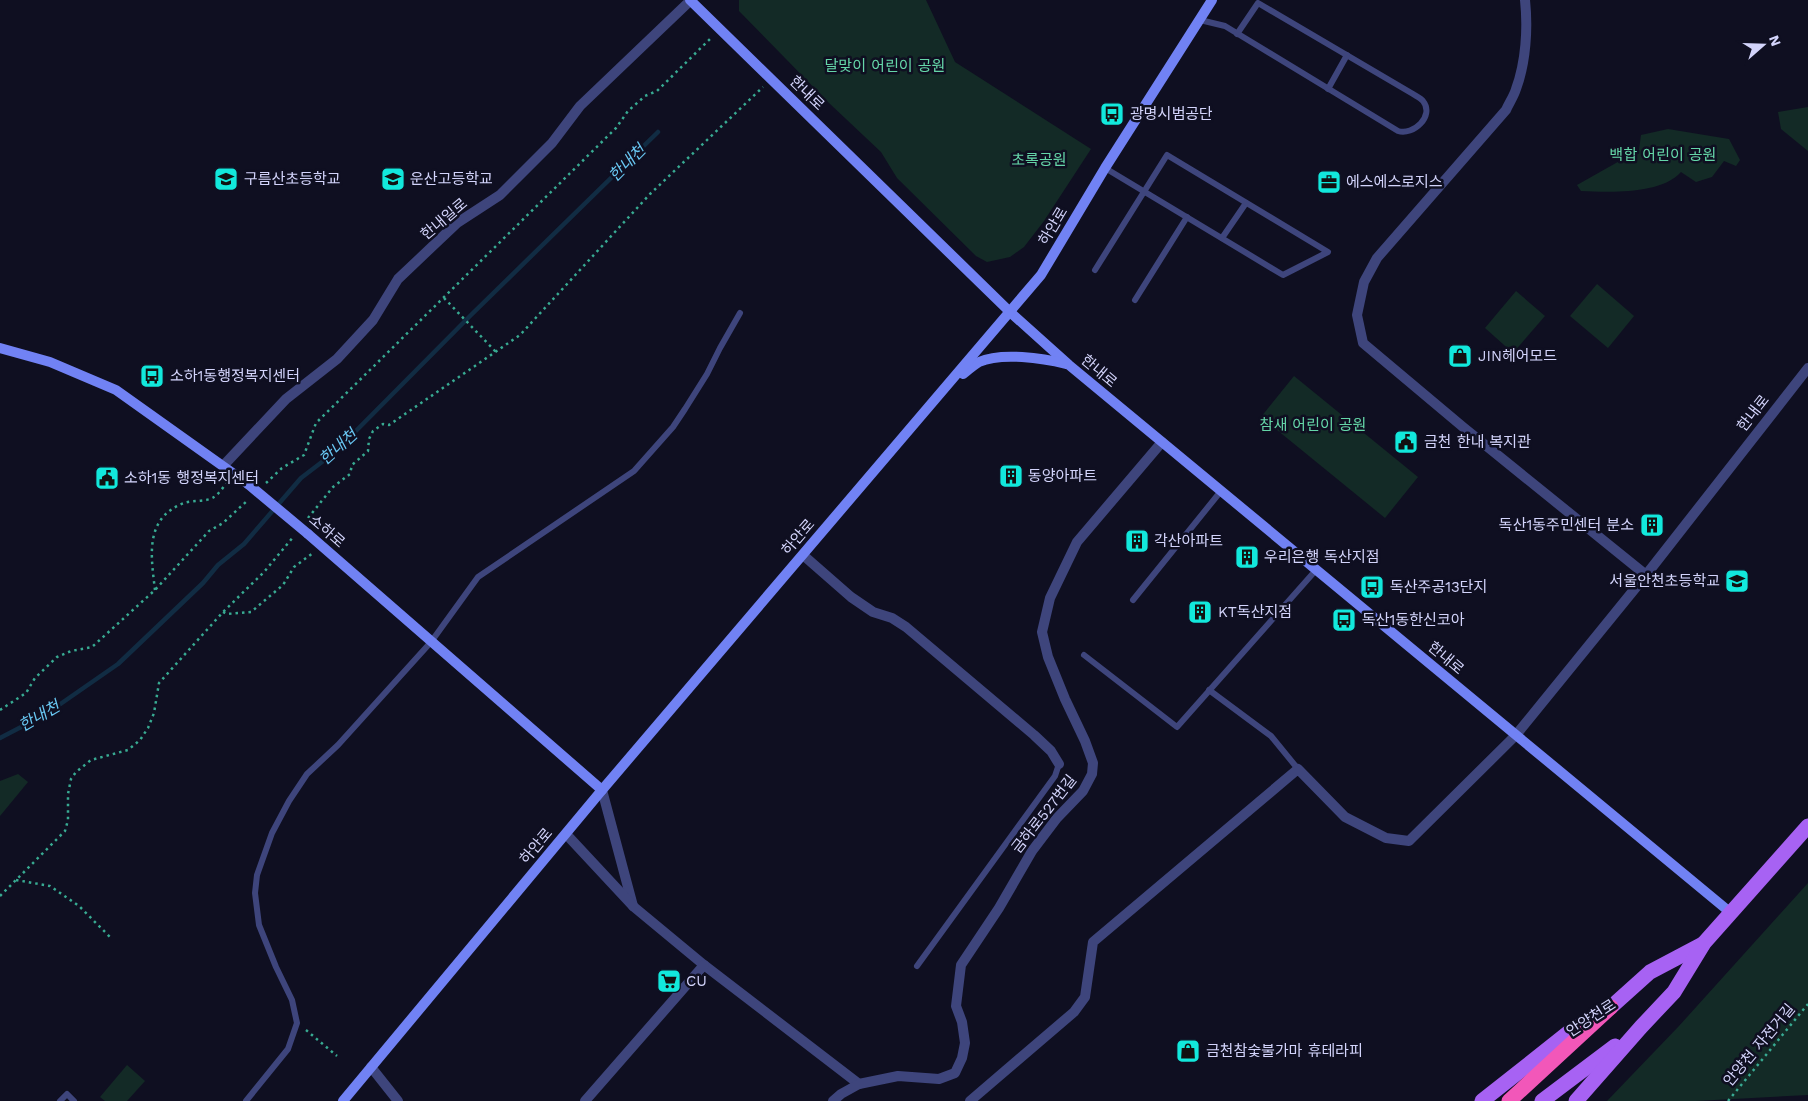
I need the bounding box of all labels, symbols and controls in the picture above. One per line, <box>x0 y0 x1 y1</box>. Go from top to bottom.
north arrow <box>1738 20 1788 70</box>
text: N <box>1766 33 1785 48</box>
park label: 달맞이 어린이 공원 <box>825 57 945 75</box>
street label: 한내로 <box>786 72 828 114</box>
bus stop icon: 광명시범공단 <box>1099 101 1125 127</box>
place label: 광명시범공단 <box>1130 105 1213 123</box>
water label: 한내천 <box>605 139 651 185</box>
park label: 백합 어린이 공원 <box>1610 146 1716 164</box>
park label: 초록공원 <box>1011 151 1067 169</box>
school or university icon: 구름산초등학교 <box>213 166 239 192</box>
school or university icon: 운산고등학교 <box>380 166 406 192</box>
office icon: 에스에스로지스 <box>1316 169 1342 195</box>
place label: 구름산초등학교 <box>244 170 341 188</box>
place label: 운산고등학교 <box>410 170 493 188</box>
place label: 에스에스로지스 <box>1346 173 1443 191</box>
street label: 한내일로 <box>417 194 471 244</box>
street label: 하안로 <box>1035 204 1071 248</box>
shop icon: JIN헤어모드 <box>1447 343 1473 369</box>
place label: JIN헤어모드 <box>1478 347 1557 365</box>
street label: 한내로 <box>1077 351 1121 391</box>
bus stop icon: 소하1동행정복지센터 <box>139 363 165 389</box>
place label: 소하1동행정복지센터 <box>170 367 300 385</box>
street label: 한내로 <box>1733 391 1773 435</box>
park label: 참새 어린이 공원 <box>1260 416 1366 434</box>
water label: 한내천 <box>315 424 362 469</box>
public building icon: 금천 한내 복지관 <box>1393 429 1419 455</box>
place label: 금천 한내 복지관 <box>1424 433 1531 451</box>
building icon: 동양아파트 <box>998 463 1024 489</box>
public building icon: 소하1동 행정복지센터 <box>94 465 120 491</box>
place label: 동양아파트 <box>1028 467 1097 485</box>
place label: 소하1동 행정복지센터 <box>124 469 259 487</box>
street label: 소하로 <box>305 511 349 551</box>
building icon: 독산1동주민센터 분소 <box>1639 512 1665 538</box>
street label: 하안로 <box>778 515 818 559</box>
place label: 독산1동주민센터 분소 <box>1499 516 1634 534</box>
building icon: 각산아파트 <box>1124 528 1150 554</box>
place label: 각산아파트 <box>1154 532 1223 550</box>
building icon: 우리은행 독산지점 <box>1234 544 1260 570</box>
place label: 우리은행 독산지점 <box>1264 548 1380 566</box>
school or university icon: 서울안천초등학교 <box>1724 568 1750 594</box>
place label: 서울안천초등학교 <box>1610 572 1720 590</box>
bus stop icon: 독산주공13단지 <box>1359 574 1385 600</box>
place label: 독산주공13단지 <box>1390 578 1487 596</box>
building icon: KT독산지점 <box>1187 599 1213 625</box>
place label: KT독산지점 <box>1218 603 1292 621</box>
bus stop icon: 독산1동한신코아 <box>1331 607 1357 633</box>
place label: 독산1동한신코아 <box>1362 611 1465 629</box>
street label: 한내로 <box>1424 638 1468 678</box>
water label: 한내천 <box>15 696 65 735</box>
street label: 금하로527번길 <box>1008 771 1080 857</box>
street label: 하안로 <box>516 824 556 868</box>
supermarket icon: CU <box>656 968 682 994</box>
place label: CU <box>686 972 707 990</box>
street label: 안양천로 <box>1563 995 1619 1041</box>
street label: 안양천 자전거길 <box>1719 1000 1799 1090</box>
shop icon: 금천참숯불가마 휴테라피 <box>1175 1038 1201 1064</box>
place label: 금천참숯불가마 휴테라피 <box>1206 1042 1363 1060</box>

